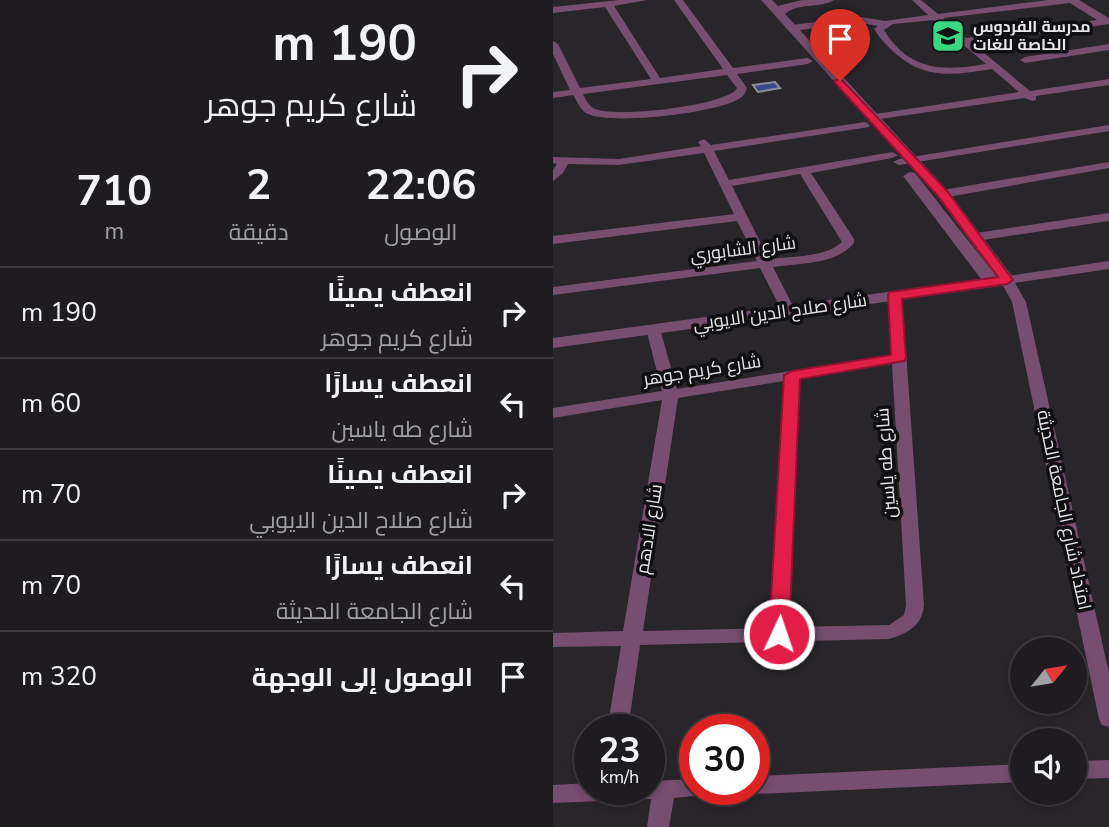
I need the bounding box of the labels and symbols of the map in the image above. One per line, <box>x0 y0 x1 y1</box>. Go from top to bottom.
pin <box>810 9 870 81</box>
place label: مدرسة الفردوس الخاصة للغات <box>973 16 1091 56</box>
school or university icon: مدرسة الفردوس الخاصة للغات <box>929 17 967 55</box>
street label: شارع الشابوري <box>689 231 797 269</box>
street label: شارع صلاح الدين الايوبي <box>692 288 869 338</box>
street label: شارع كريم جوهر <box>640 349 763 391</box>
street label: شارع طه ياسين <box>870 407 902 519</box>
street label: امتداد شارع الجامعة الحديثة <box>1031 408 1097 612</box>
street label: شارع الادهم <box>630 482 668 576</box>
position arrow <box>742 597 816 671</box>
north arrow <box>1010 637 1087 714</box>
speed limit sign: 30 <box>679 714 770 805</box>

